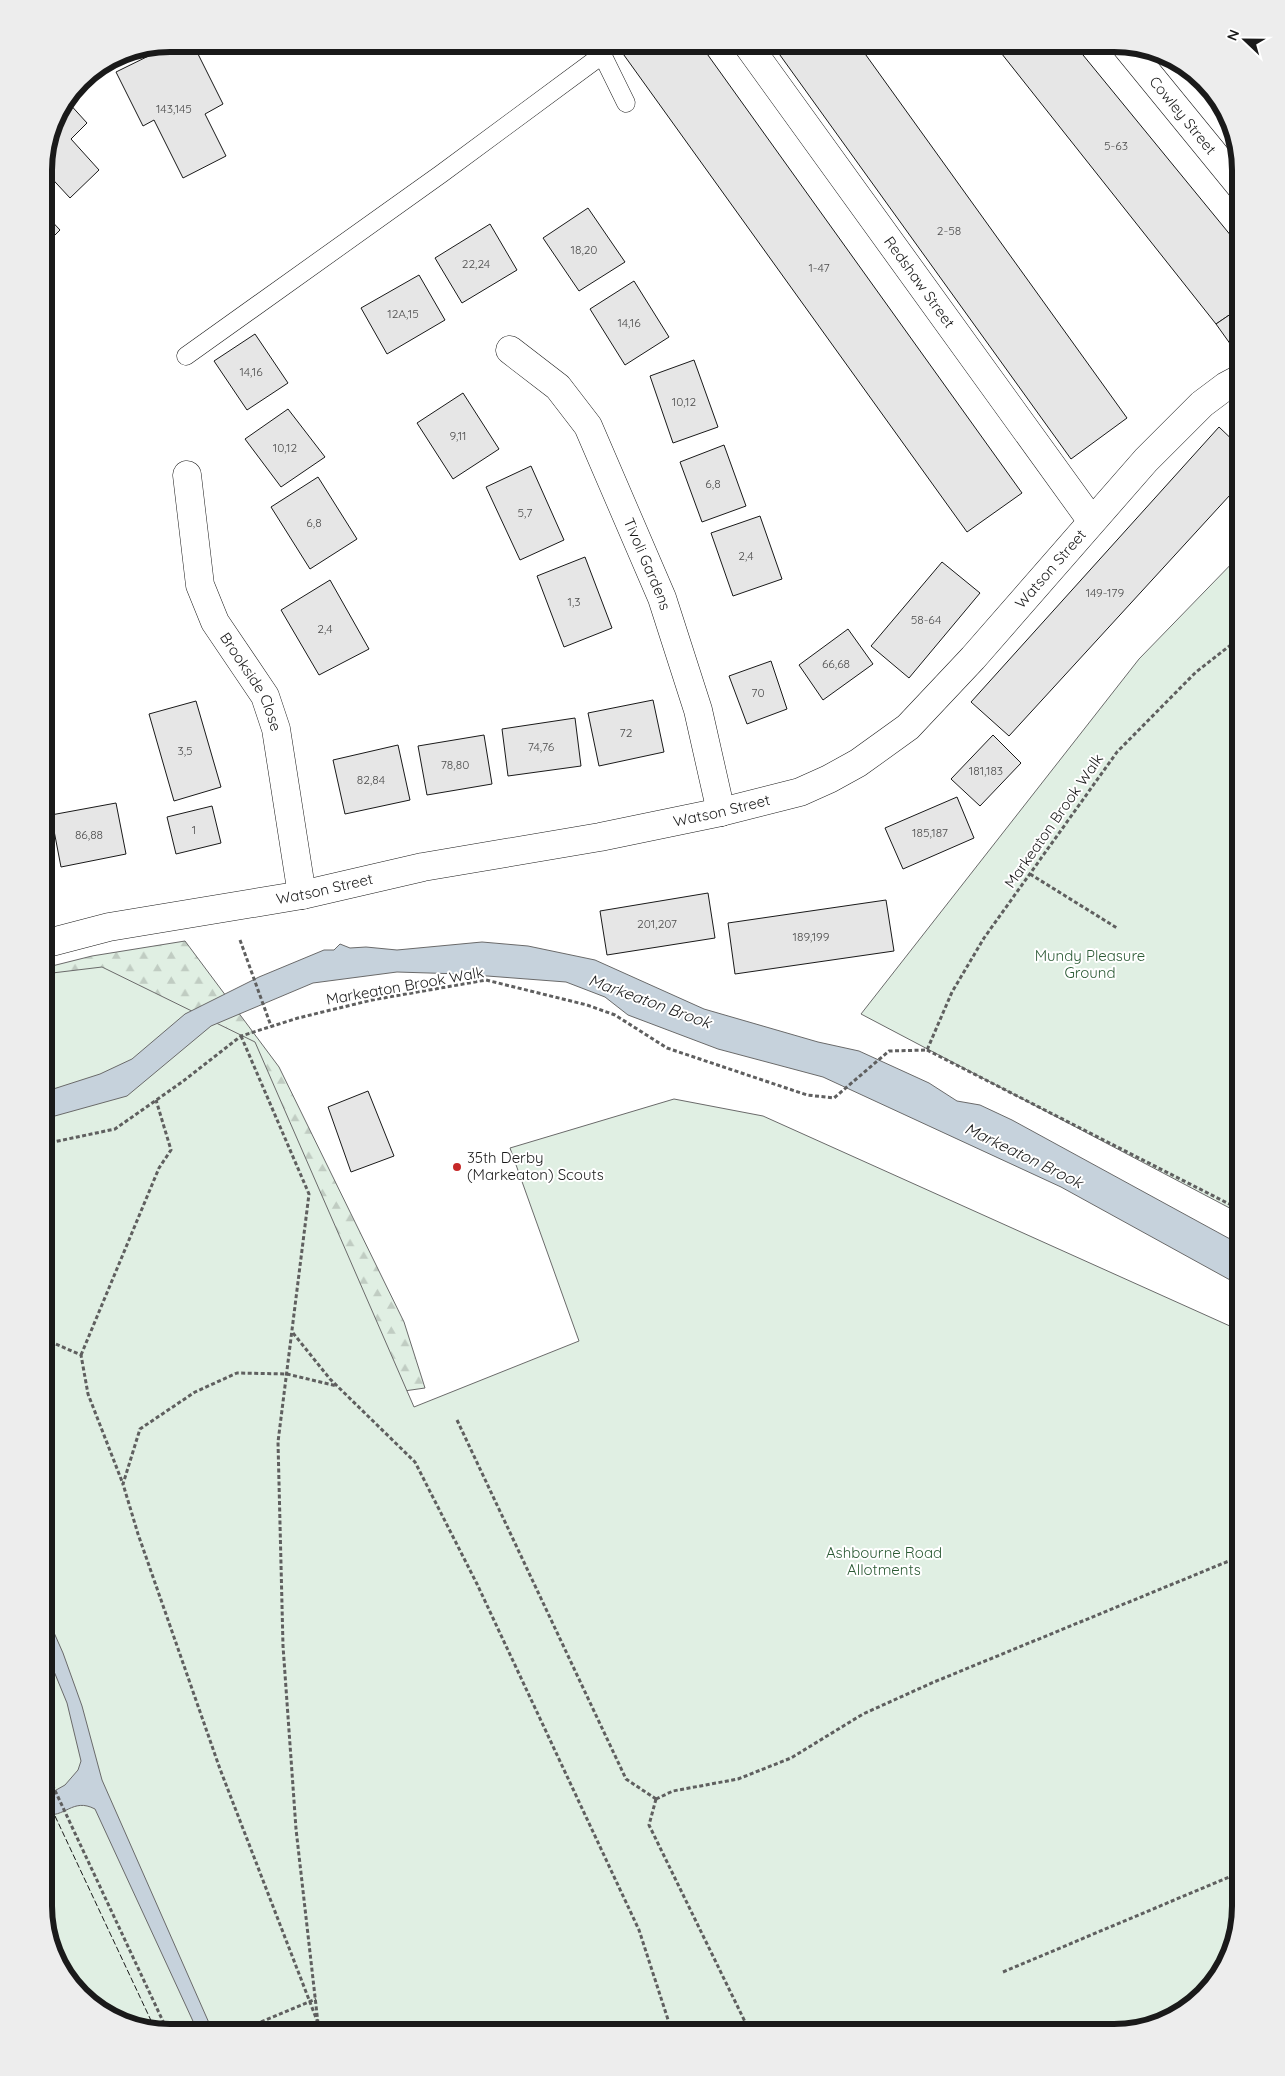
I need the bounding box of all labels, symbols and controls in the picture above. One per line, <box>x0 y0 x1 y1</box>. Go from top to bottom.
north arrow <box>1220 15 1270 65</box>
text: N <box>1223 27 1243 43</box>
street label: Cowley Street <box>1145 72 1221 158</box>
house number: 143,145 <box>156 101 192 116</box>
house number: 5-63 <box>1104 138 1128 153</box>
house number: 2-58 <box>937 223 961 238</box>
street label: Redshaw Street <box>880 232 959 332</box>
house number: 18,20 <box>570 242 598 257</box>
house number: 22,24 <box>462 256 490 271</box>
house number: 1-47 <box>808 260 830 275</box>
house number: 12A,15 <box>387 306 419 321</box>
house number: 14,16 <box>617 315 641 330</box>
house number: 14,16 <box>239 364 263 379</box>
house number: 10,12 <box>672 394 697 409</box>
house number: 9,11 <box>449 428 467 443</box>
house number: 10,12 <box>273 440 298 455</box>
house number: 6,8 <box>705 476 721 491</box>
house number: 5,7 <box>517 505 533 520</box>
house number: 6,8 <box>306 515 322 530</box>
street label: Tivoli Gardens <box>620 515 675 612</box>
street label: Watson Street <box>1011 525 1090 612</box>
house number: 2,4 <box>738 548 754 563</box>
house number: 149-179 <box>1086 585 1125 600</box>
house number: 1,3 <box>567 594 581 609</box>
house number: 58-64 <box>911 612 941 627</box>
house number: 2,4 <box>317 621 333 636</box>
street label: Brookside Close <box>216 629 286 733</box>
house number: 66,68 <box>822 656 850 671</box>
house number: 70 <box>751 685 765 700</box>
house number: 72 <box>620 725 633 740</box>
house number: 74,76 <box>528 739 555 754</box>
house number: 3,5 <box>177 743 193 758</box>
street label: Markeaton Brook Walk <box>1000 750 1107 892</box>
house number: 78,80 <box>441 757 469 772</box>
house number: 181,183 <box>969 763 1003 778</box>
house number: 82,84 <box>357 772 385 787</box>
street label: Watson Street <box>671 790 772 831</box>
house number: 1 <box>192 822 196 837</box>
house number: 185,187 <box>912 825 948 840</box>
house number: 86,88 <box>75 827 103 842</box>
street label: Watson Street <box>275 869 375 908</box>
house number: 201,207 <box>637 916 677 931</box>
house number: 189,199 <box>793 929 830 944</box>
park label: Mundy Pleasure Ground <box>1035 946 1145 982</box>
street label: Markeaton Brook Walk <box>325 962 485 1009</box>
water label: Markeaton Brook <box>586 970 715 1033</box>
water label: Markeaton Brook <box>962 1118 1088 1193</box>
place label: 35th Derby (Markeaton) Scouts <box>467 1148 604 1184</box>
marker: 35th Derby (Markeaton) Scouts <box>451 1161 463 1173</box>
park label: Ashbourne Road Allotments <box>826 1543 942 1579</box>

